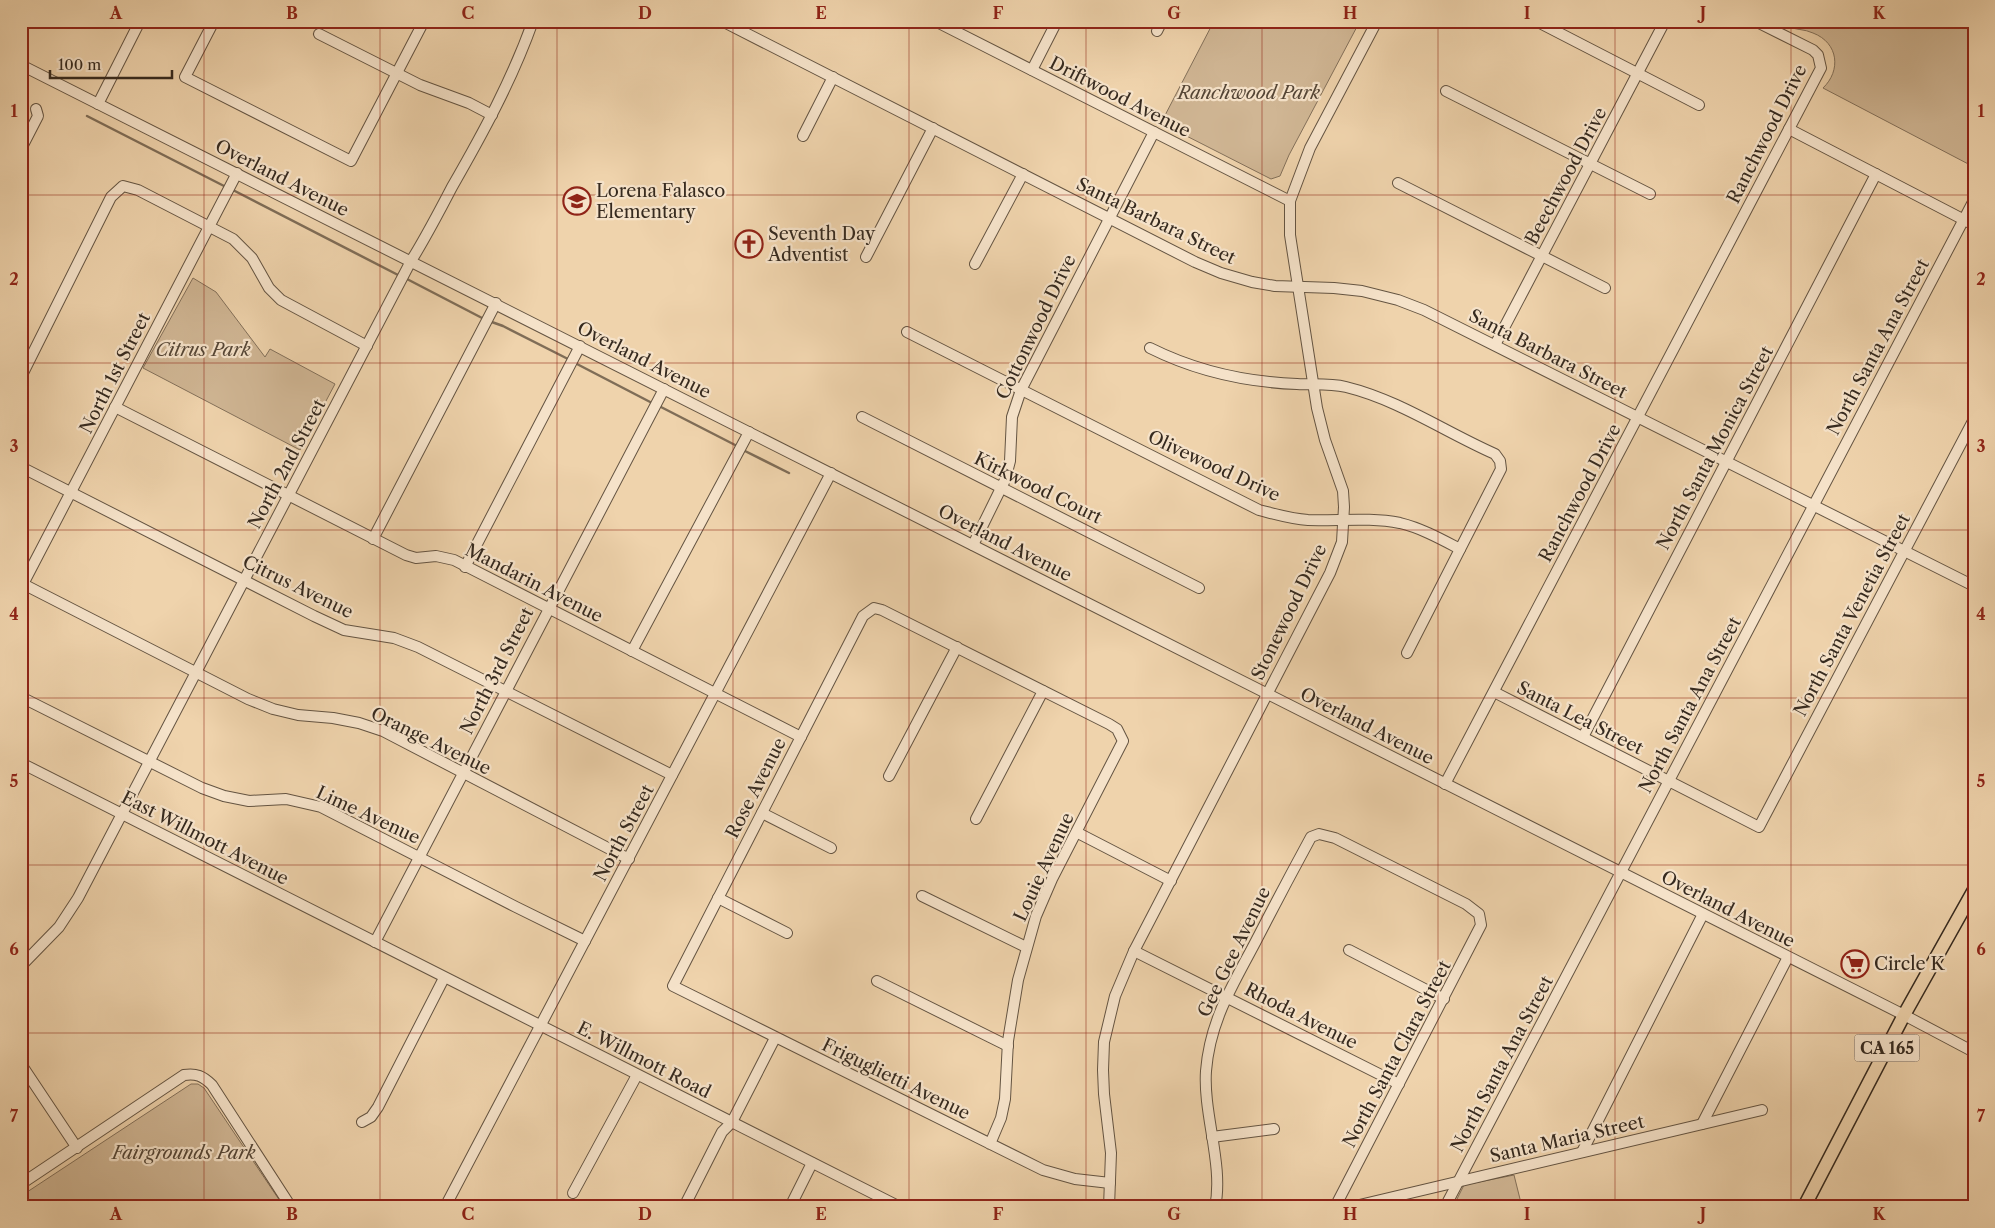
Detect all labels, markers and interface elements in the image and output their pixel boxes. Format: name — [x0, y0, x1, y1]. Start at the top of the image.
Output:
text: A — [109, 3, 123, 23]
text: B — [286, 3, 298, 23]
text: C — [462, 3, 474, 23]
text: D — [638, 3, 652, 23]
text: E — [815, 3, 827, 23]
text: F — [993, 3, 1004, 23]
text: G — [1167, 3, 1181, 23]
text: H — [1343, 3, 1357, 23]
text: I — [1524, 3, 1531, 23]
text: J — [1697, 3, 1706, 23]
text: K — [1873, 3, 1887, 23]
scale bar — [50, 48, 172, 80]
street label: Driftwood Avenue — [1046, 52, 1194, 142]
text: 100 m — [58, 55, 101, 74]
street label: Ranchwood Drive — [1722, 61, 1812, 207]
park label: Ranchwood Park — [1176, 82, 1321, 104]
text: 1 — [10, 101, 18, 121]
text: 1 — [1977, 101, 1985, 121]
street label: Beechwood Drive — [1521, 104, 1611, 248]
street label: Overland Avenue — [212, 135, 352, 221]
street label: Santa Barbara Street — [1073, 173, 1240, 269]
place label: Lorena Falasco Elementary — [596, 180, 725, 223]
school or university icon: Lorena Falasco Elementary — [562, 186, 592, 216]
place label: Seventh Day Adventist — [767, 223, 876, 266]
church icon: Seventh Day Adventist — [734, 229, 764, 259]
street label: Cottonwood Drive — [991, 251, 1081, 403]
street label: North Santa Ana Street — [1822, 255, 1934, 439]
text: 2 — [9, 269, 19, 289]
text: 2 — [1976, 269, 1986, 289]
street label: Santa Barbara Street — [1465, 305, 1631, 404]
street label: North 1st Street — [75, 308, 155, 437]
street label: Overland Avenue — [574, 317, 714, 403]
park label: Citrus Park — [155, 339, 251, 361]
street label: North Santa Monica Street — [1652, 342, 1778, 554]
street label: North 2nd Street — [244, 395, 331, 533]
street label: Ranchwood Drive — [1534, 420, 1626, 566]
street label: Olivewood Drive — [1144, 426, 1284, 506]
text: 3 — [9, 436, 19, 456]
text: 3 — [1976, 436, 1986, 456]
street label: Kirkwood Court — [971, 448, 1106, 529]
street label: Overland Avenue — [935, 500, 1075, 586]
street label: North Santa Venetia Street — [1789, 509, 1915, 720]
street label: Mandarin Avenue — [461, 539, 607, 627]
street label: Stonewood Drive — [1247, 541, 1331, 683]
street label: Citrus Avenue — [239, 551, 357, 623]
street label: North 3rd Street — [456, 603, 539, 738]
text: 4 — [9, 604, 19, 624]
text: 4 — [1976, 604, 1986, 624]
street label: North Santa Ana Street — [1634, 613, 1746, 797]
street label: Santa Lea Street — [1513, 677, 1647, 760]
street label: Overland Avenue — [1297, 683, 1437, 769]
street label: Orange Avenue — [367, 702, 495, 780]
street label: Rose Avenue — [721, 734, 791, 842]
text: 5 — [10, 771, 19, 791]
text: 5 — [1977, 771, 1986, 791]
street label: North Street — [589, 780, 659, 885]
street label: Lime Avenue — [313, 781, 423, 849]
street label: East Willmott Avenue — [118, 786, 292, 890]
street label: Louie Avenue — [1009, 809, 1079, 925]
street label: Overland Avenue — [1658, 866, 1798, 952]
street label: Gee Gee Avenue — [1193, 883, 1275, 1021]
text: 6 — [9, 939, 19, 959]
text: 6 — [1976, 939, 1986, 959]
supermarket icon: Circle K — [1840, 949, 1870, 979]
place label: Circle K — [1874, 953, 1945, 975]
street label: North Santa Clara Street — [1338, 956, 1456, 1151]
street label: North Santa Ana Street — [1446, 972, 1558, 1156]
street label: Rhoda Avenue — [1241, 978, 1361, 1054]
street label: E. Willmott Road — [574, 1017, 714, 1103]
street label: Friguglietti Avenue — [818, 1034, 974, 1124]
road number: CA 165 — [1854, 1034, 1920, 1062]
text: 7 — [10, 1106, 19, 1126]
text: 7 — [1977, 1106, 1986, 1126]
street label: Santa Maria Street — [1488, 1110, 1647, 1167]
park label: Fairgrounds Park — [110, 1142, 256, 1164]
text: A — [109, 1204, 123, 1224]
text: B — [286, 1204, 298, 1224]
text: C — [462, 1204, 474, 1224]
text: D — [638, 1204, 652, 1224]
text: E — [815, 1204, 827, 1224]
text: F — [993, 1204, 1004, 1224]
text: G — [1167, 1204, 1181, 1224]
text: H — [1343, 1204, 1357, 1224]
text: I — [1524, 1204, 1531, 1224]
text: J — [1697, 1204, 1706, 1224]
text: K — [1873, 1204, 1887, 1224]

